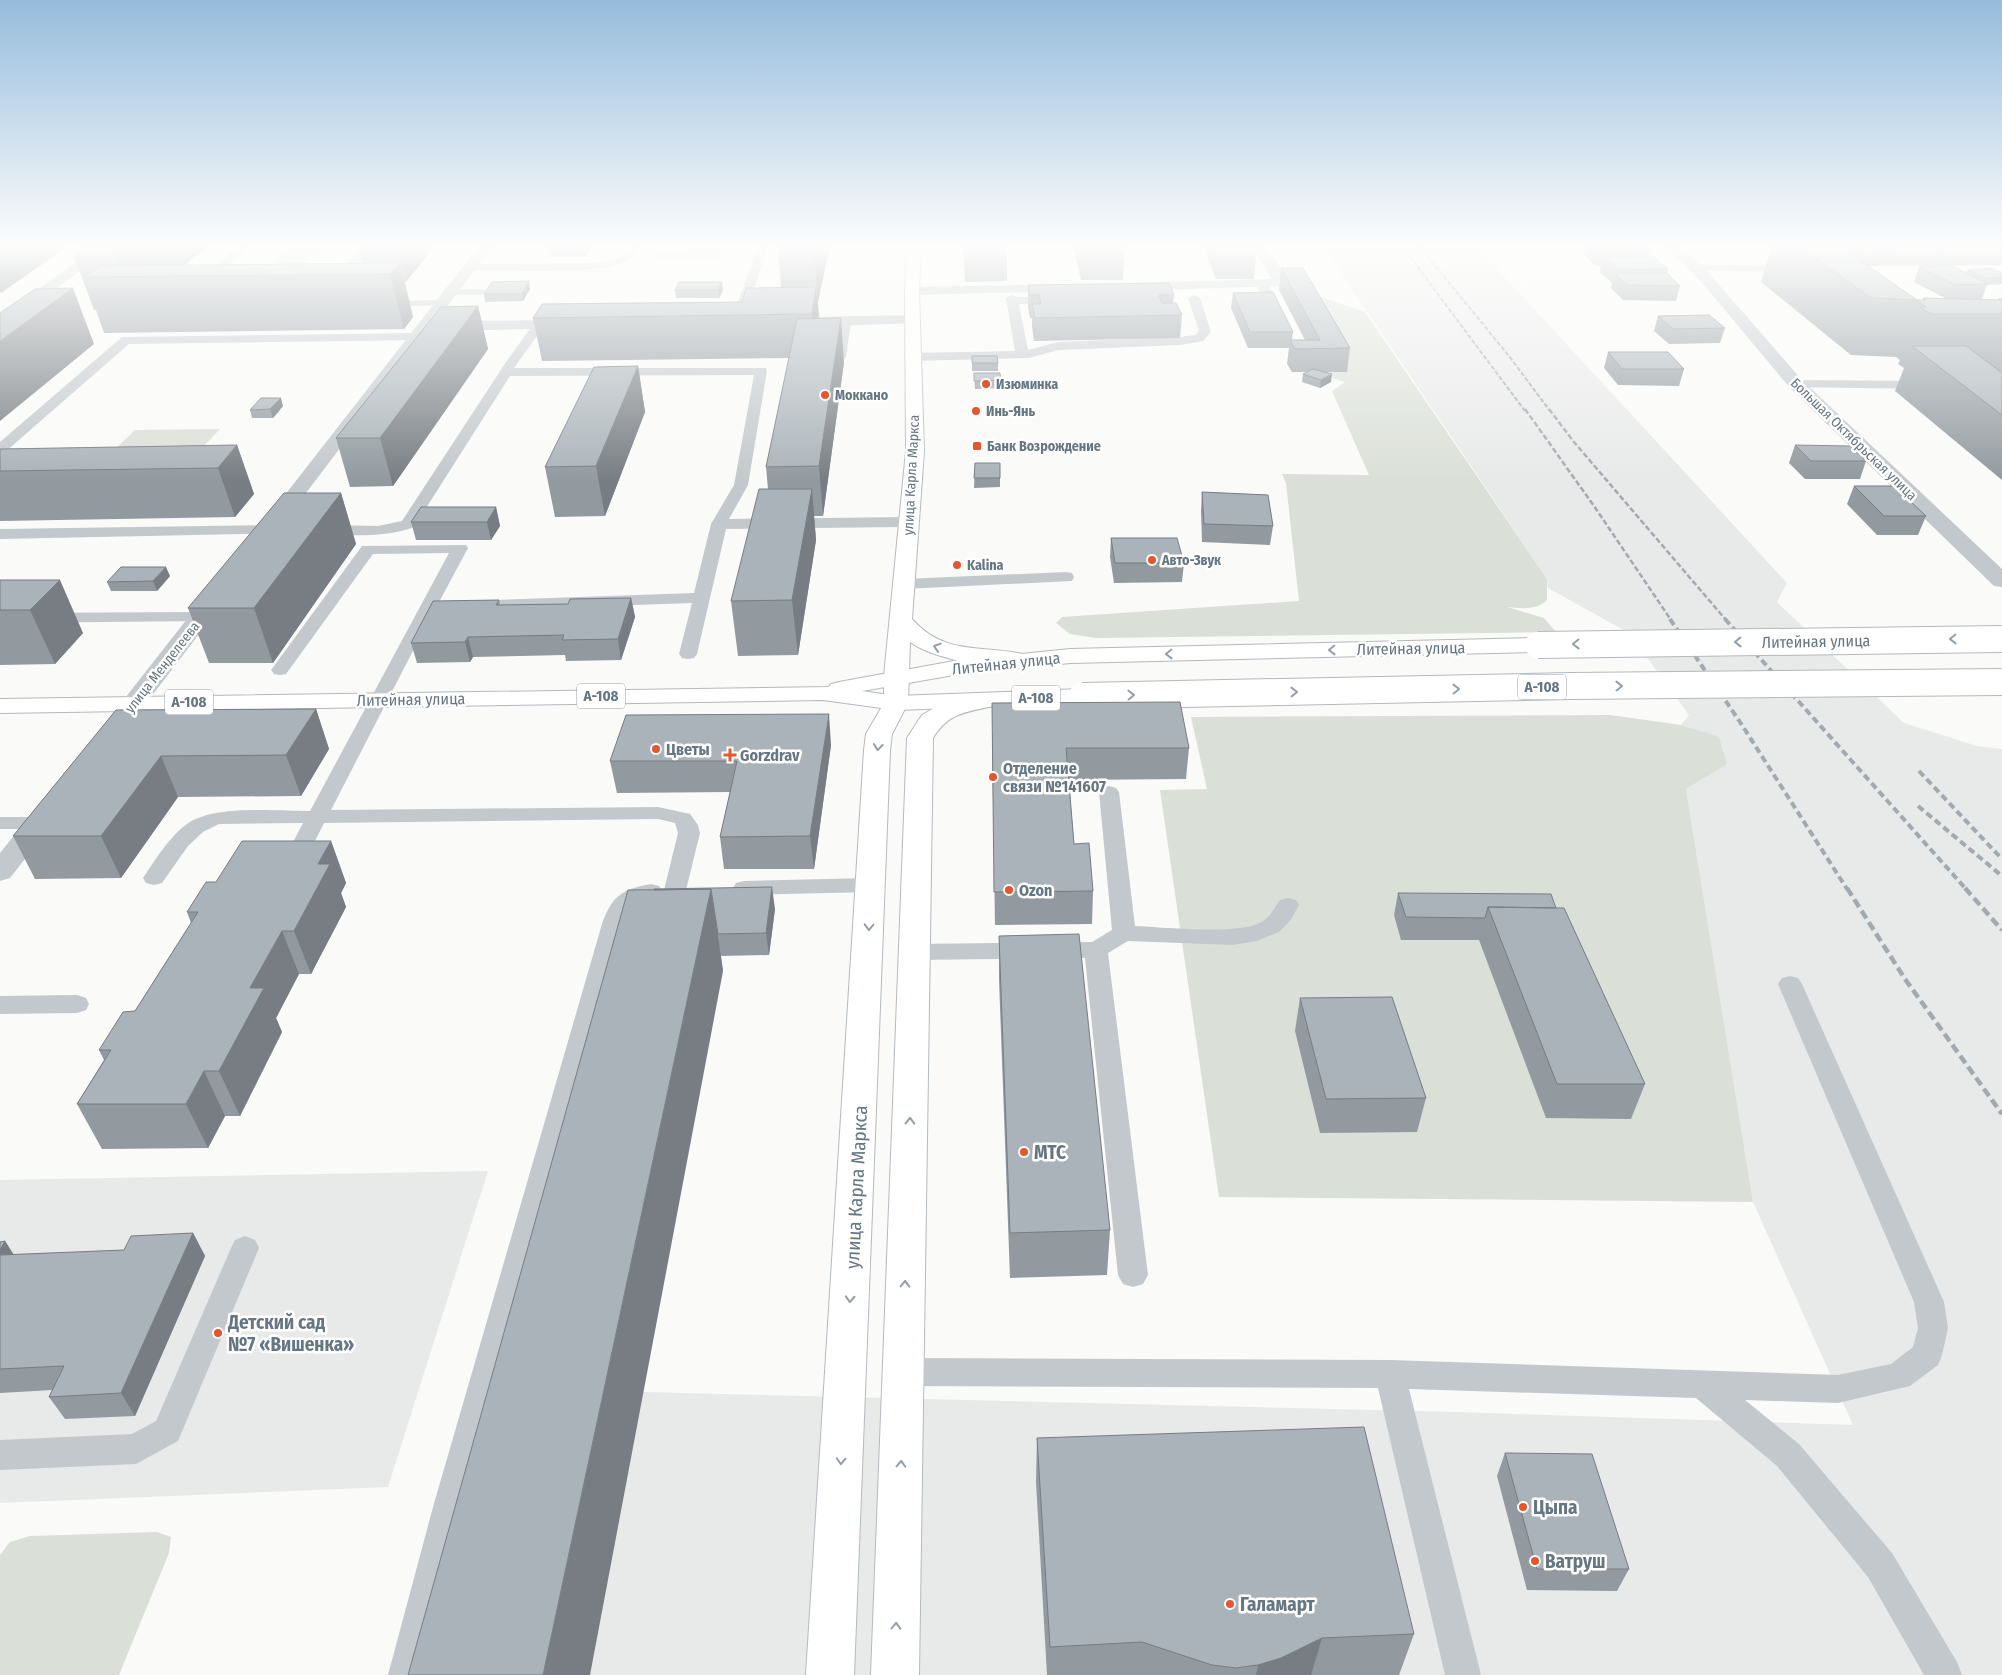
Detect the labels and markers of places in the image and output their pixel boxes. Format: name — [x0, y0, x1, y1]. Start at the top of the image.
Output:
place label: Изюминка — [996, 376, 1058, 393]
marker: Изюминка — [980, 378, 992, 390]
place label: Моккано — [835, 387, 889, 404]
marker: Моккано — [819, 389, 831, 401]
place label: Инь-Янь — [986, 403, 1036, 420]
marker: Инь-Янь — [970, 405, 982, 417]
place label: Банк Возрождение — [987, 438, 1101, 455]
marker: Банк Возрождение — [971, 440, 983, 452]
place label: Авто-Звук — [1161, 552, 1222, 569]
marker: Авто-Звук — [1146, 554, 1158, 566]
place label: Kalina — [967, 557, 1004, 574]
marker: Kalina — [951, 559, 963, 571]
place label: Цветы — [666, 740, 710, 759]
marker: Цветы — [650, 743, 662, 755]
place label: Gorzdrav — [740, 746, 800, 765]
marker: Gorzdrav — [724, 749, 736, 761]
place label: Отделение связи №141607 — [1003, 759, 1106, 796]
marker: Отделение связи №141607 — [987, 771, 999, 783]
place label: Ozon — [1019, 881, 1052, 900]
marker: Ozon — [1003, 884, 1015, 896]
place label: МТС — [1034, 1141, 1066, 1164]
marker: МТС — [1018, 1146, 1030, 1158]
place label: Детский сад №7 «Вишенка» — [227, 1311, 354, 1356]
marker: Детский сад №7 «Вишенка» — [212, 1327, 224, 1339]
place label: Цыпа — [1533, 1496, 1578, 1519]
marker: Цыпа — [1517, 1501, 1529, 1513]
place label: Ватруш — [1545, 1550, 1605, 1573]
marker: Ватруш — [1529, 1555, 1541, 1567]
place label: Галамарт — [1240, 1593, 1316, 1616]
marker: Галамарт — [1224, 1598, 1236, 1610]

